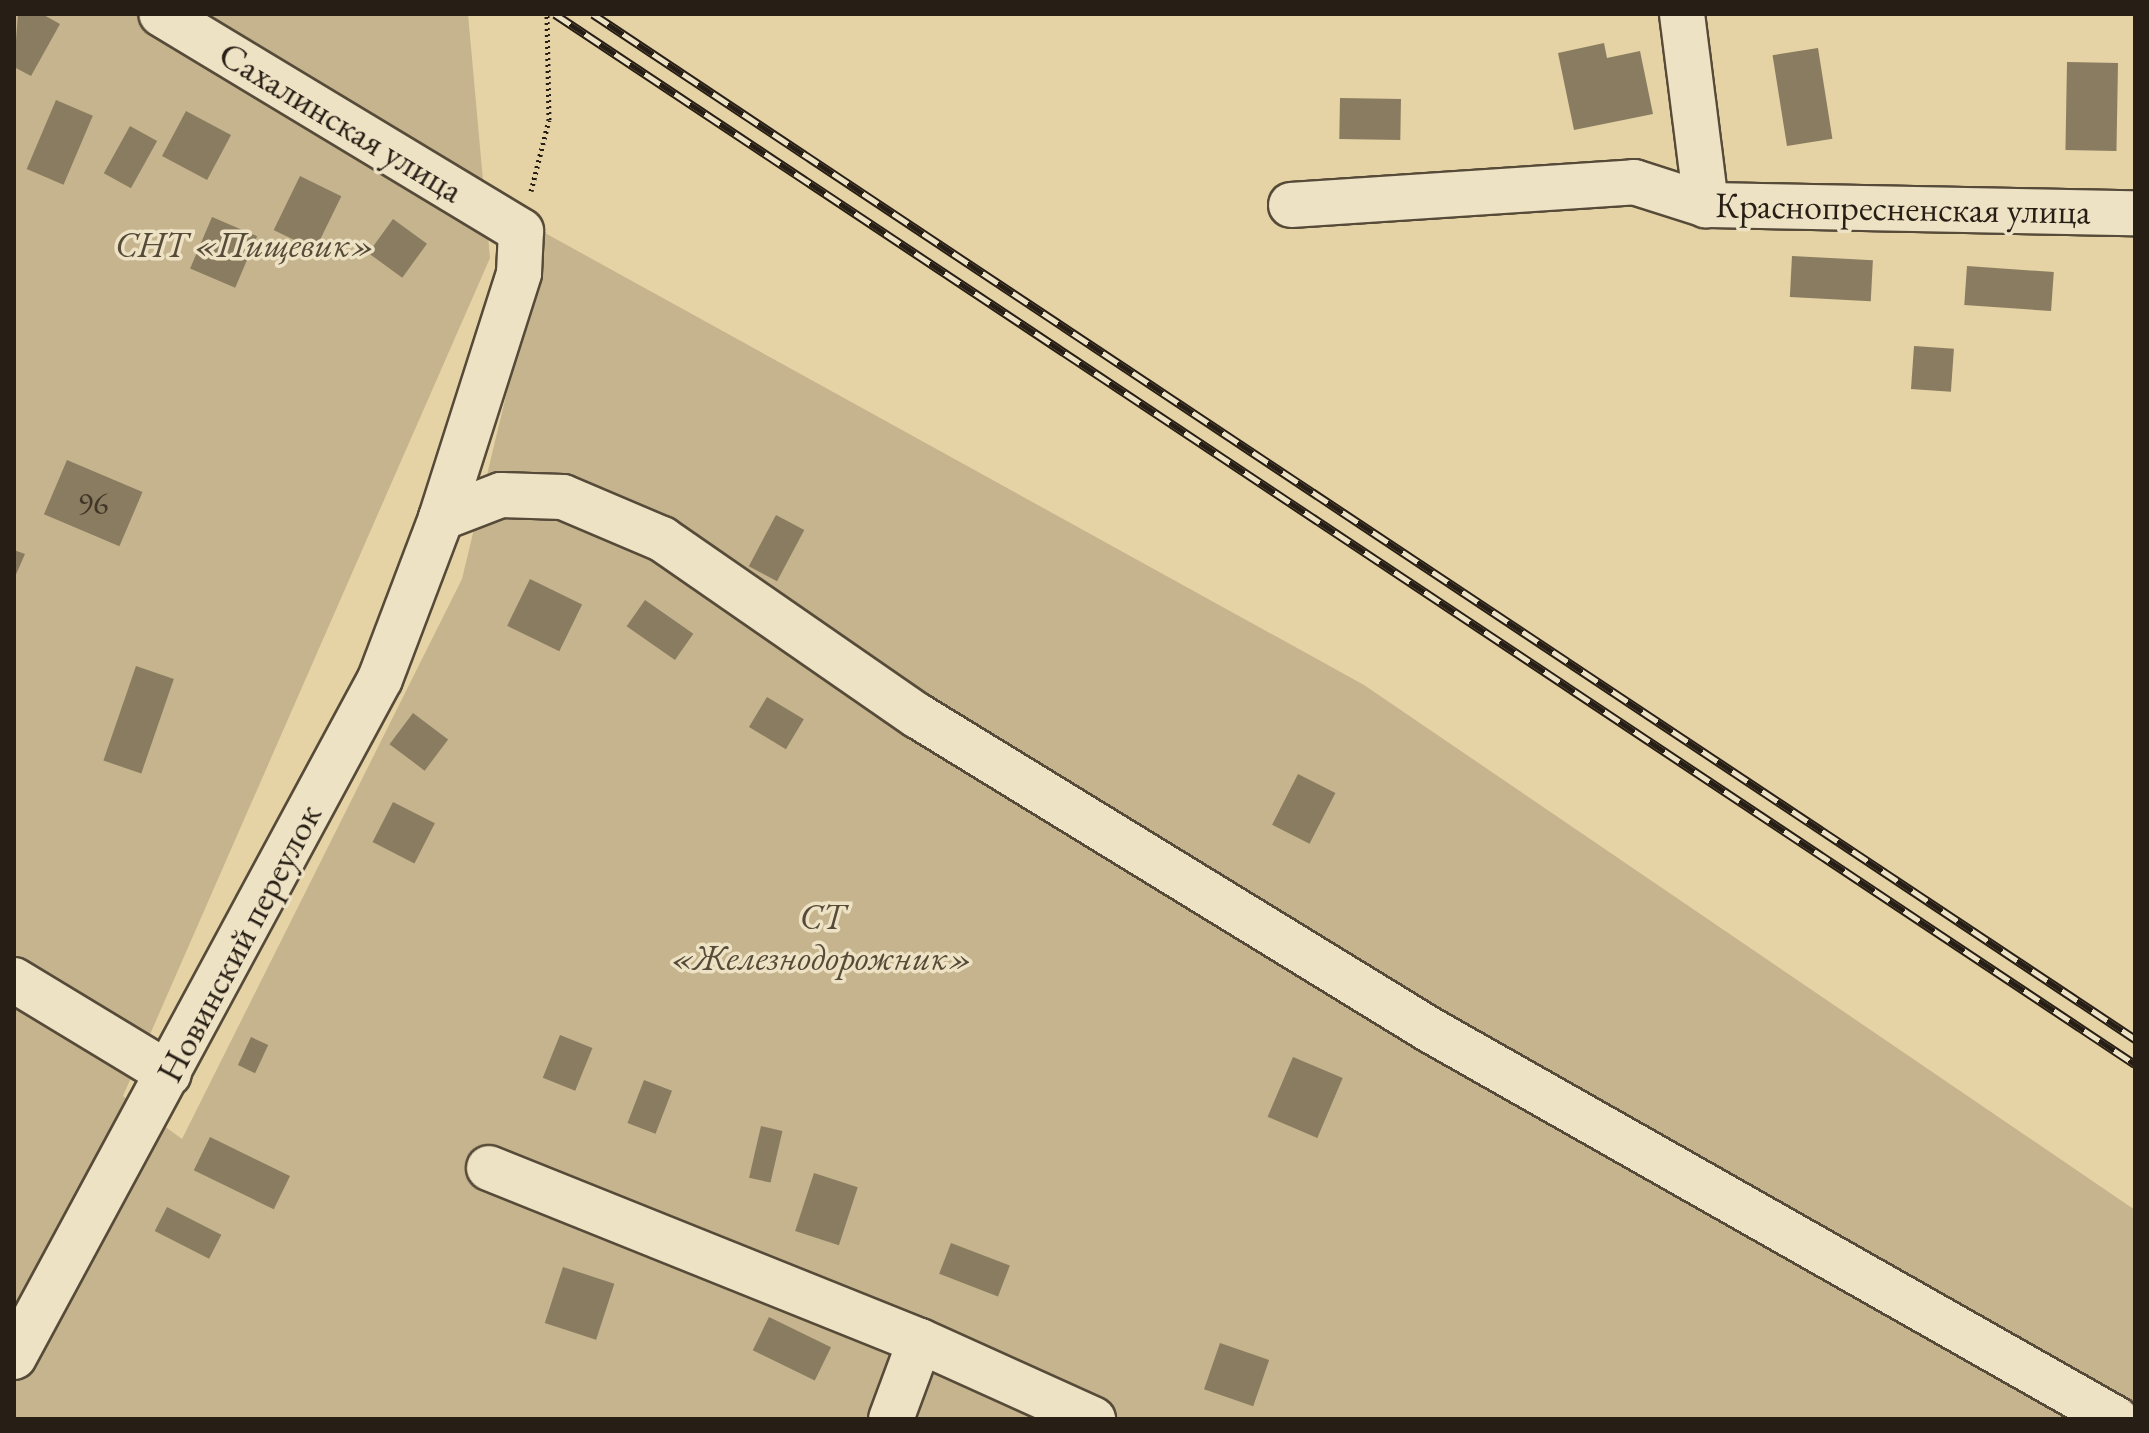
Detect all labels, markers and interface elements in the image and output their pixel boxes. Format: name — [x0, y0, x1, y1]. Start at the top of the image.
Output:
street label: Сахалинская улица — [211, 32, 471, 212]
street label: Краснопресненская улица — [1715, 183, 2091, 233]
park label: СНТ «Пищевик» — [115, 223, 375, 267]
house number: 96 — [78, 484, 108, 522]
street label: Новинский переулок — [147, 797, 331, 1089]
park label: СТ «Железнодорожник» — [671, 894, 973, 979]

